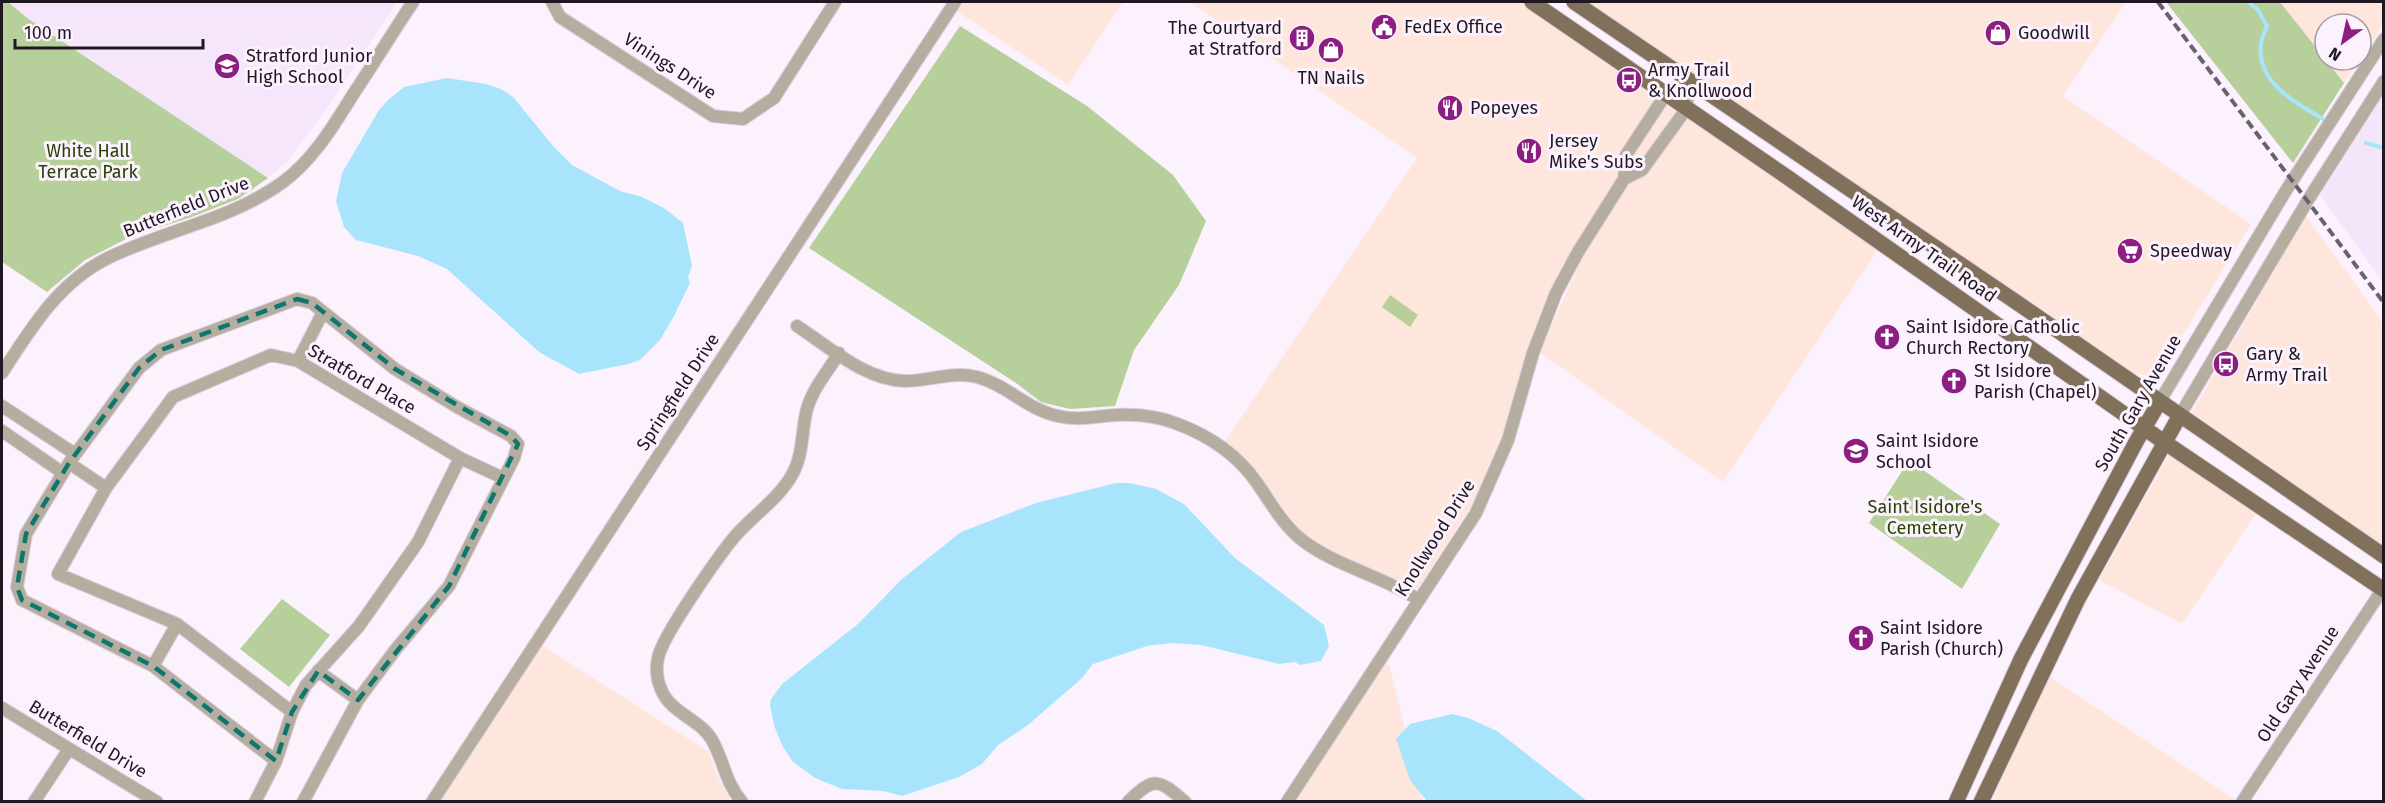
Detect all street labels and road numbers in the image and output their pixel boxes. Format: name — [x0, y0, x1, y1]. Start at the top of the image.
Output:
street label: Vinings Drive — [620, 28, 720, 104]
street label: Butterfield Drive — [120, 172, 252, 242]
street label: West Army Trail Road — [1847, 191, 2001, 307]
street label: Springfield Drive — [632, 329, 724, 455]
street label: South Gary Avenue — [2090, 331, 2186, 475]
street label: Stratford Place — [304, 339, 420, 419]
street label: Knollwood Drive — [1390, 475, 1480, 601]
street label: Old Gary Avenue — [2252, 622, 2344, 746]
street label: Butterfield Drive — [25, 695, 151, 783]

